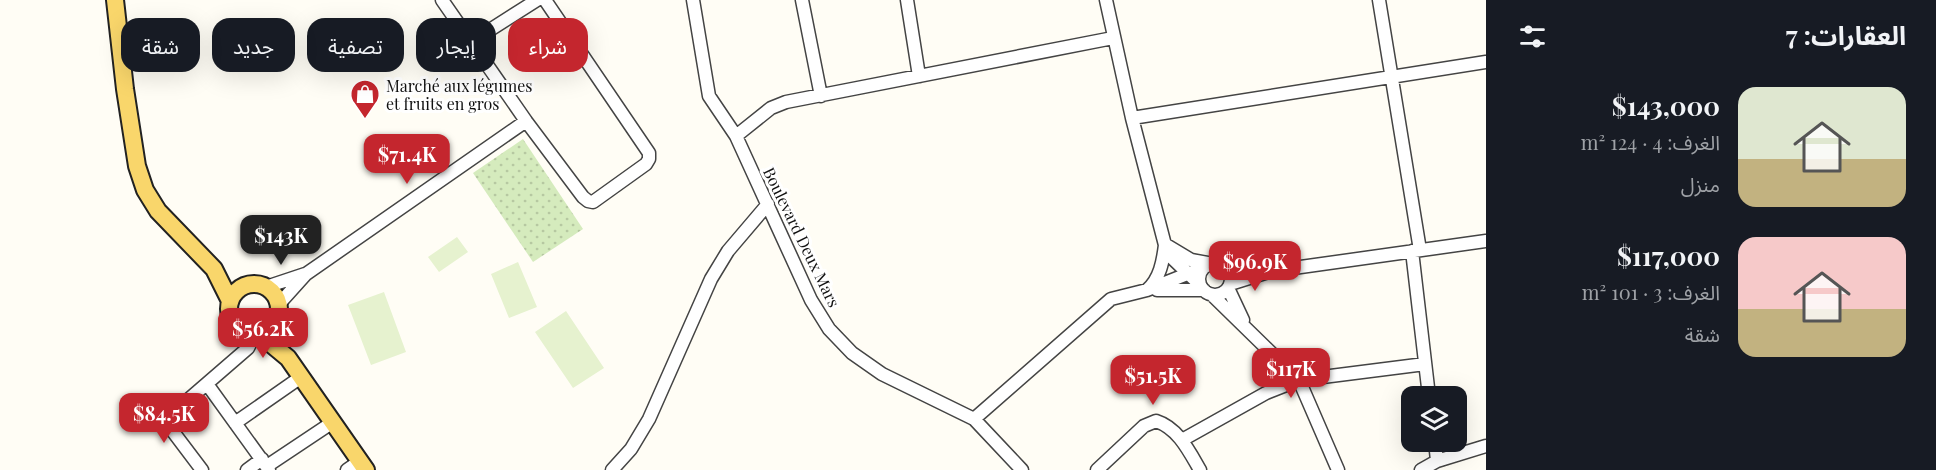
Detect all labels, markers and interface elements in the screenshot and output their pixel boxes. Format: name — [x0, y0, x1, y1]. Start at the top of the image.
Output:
text: العقارات: 7 — [1786, 17, 1906, 52]
chip: شقة — [121, 18, 200, 72]
chip: جديد — [212, 18, 295, 72]
chip: تصفية — [307, 18, 404, 72]
chip: إيجار — [416, 18, 496, 72]
chip: شراء — [508, 18, 588, 72]
icon: filters — [1516, 20, 1549, 53]
place label: Marché aux légumes et fruits en gros — [386, 75, 533, 114]
shop icon: Marché aux légumes et fruits en gros — [349, 78, 381, 120]
text: $143,000 — [1612, 88, 1720, 123]
icon: home — [1786, 111, 1858, 183]
text: الغرف: 4 · 124 m² — [1581, 128, 1720, 155]
pin: $71.4K — [358, 134, 456, 185]
text: $71.4K — [378, 140, 436, 167]
street label: Boulevard Deux Mars — [759, 163, 845, 311]
text: منزل — [1681, 170, 1720, 197]
pin: $143K — [239, 215, 323, 266]
text: $143K — [254, 221, 308, 248]
text: $117,000 — [1617, 238, 1720, 273]
pin: $96.9K — [1206, 241, 1304, 292]
text: $96.9K — [1223, 247, 1287, 274]
icon: home — [1786, 261, 1858, 333]
text: الغرف: 3 · 101 m² — [1582, 278, 1720, 305]
pin: $56.2K — [214, 308, 312, 359]
text: $56.2K — [232, 314, 294, 341]
text: شقة — [1685, 320, 1720, 347]
pin: $117K — [1249, 348, 1333, 399]
text: $117K — [1266, 354, 1316, 381]
pin: $51.5K — [1104, 355, 1202, 406]
text: $51.5K — [1125, 361, 1181, 388]
map controls — [1401, 386, 1467, 452]
button: layers — [1401, 386, 1467, 452]
pin: $84.5K — [115, 393, 213, 444]
text: $84.5K — [133, 399, 195, 426]

